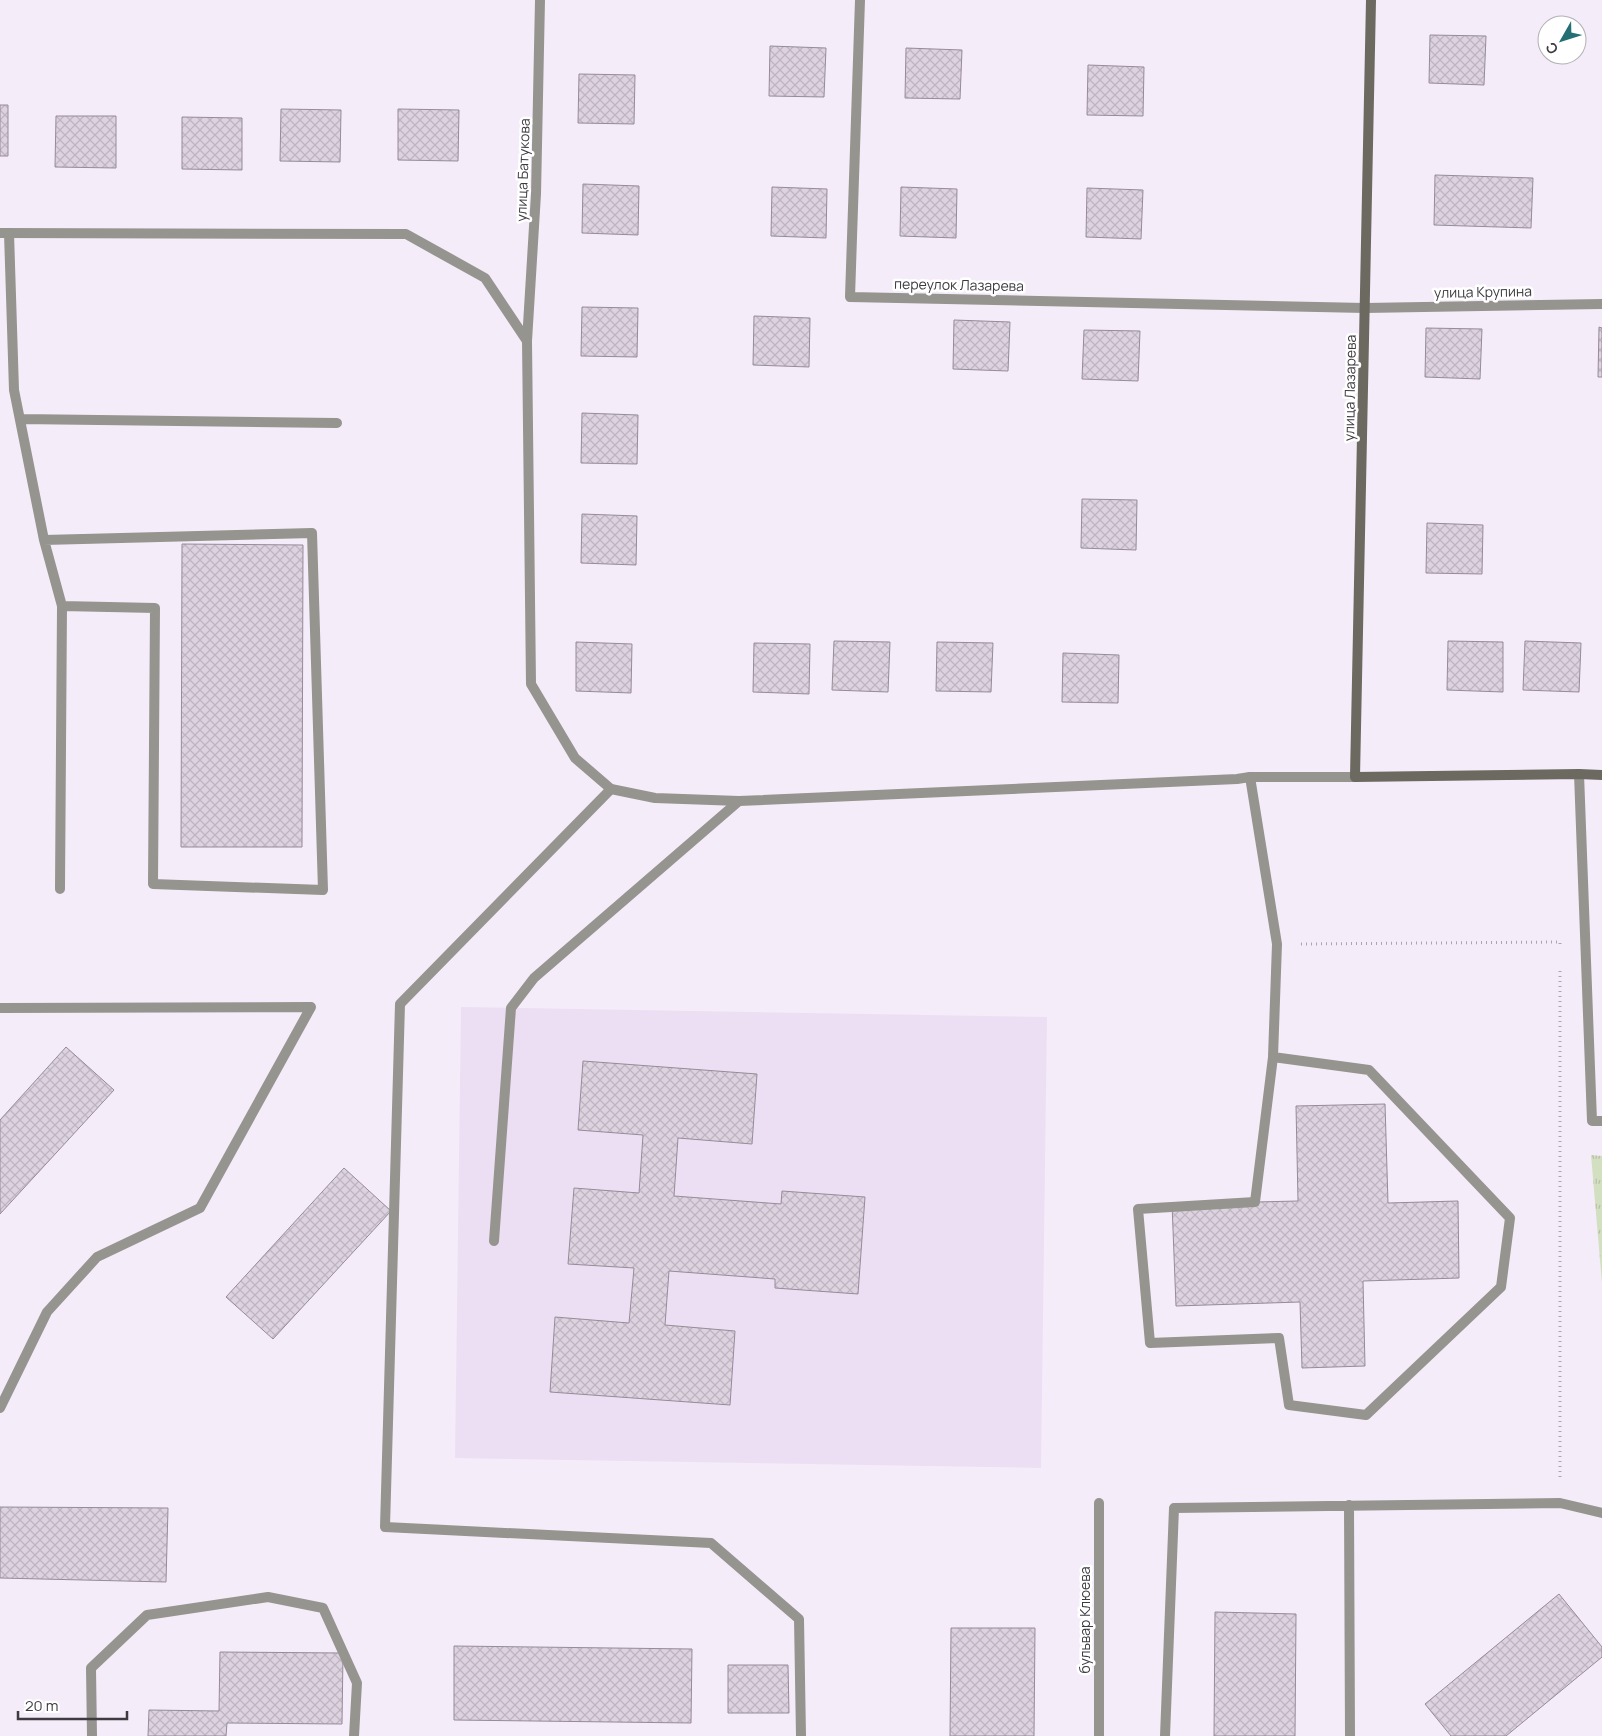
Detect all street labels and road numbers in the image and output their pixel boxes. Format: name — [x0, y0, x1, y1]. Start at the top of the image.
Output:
street label: улица Батукова — [511, 118, 534, 222]
street label: переулок Лазарева — [894, 274, 1024, 295]
street label: улица Крупина — [1434, 281, 1532, 302]
street label: улица Лазарева — [1339, 335, 1360, 441]
street label: бульвар Клюева — [1075, 1566, 1094, 1674]

